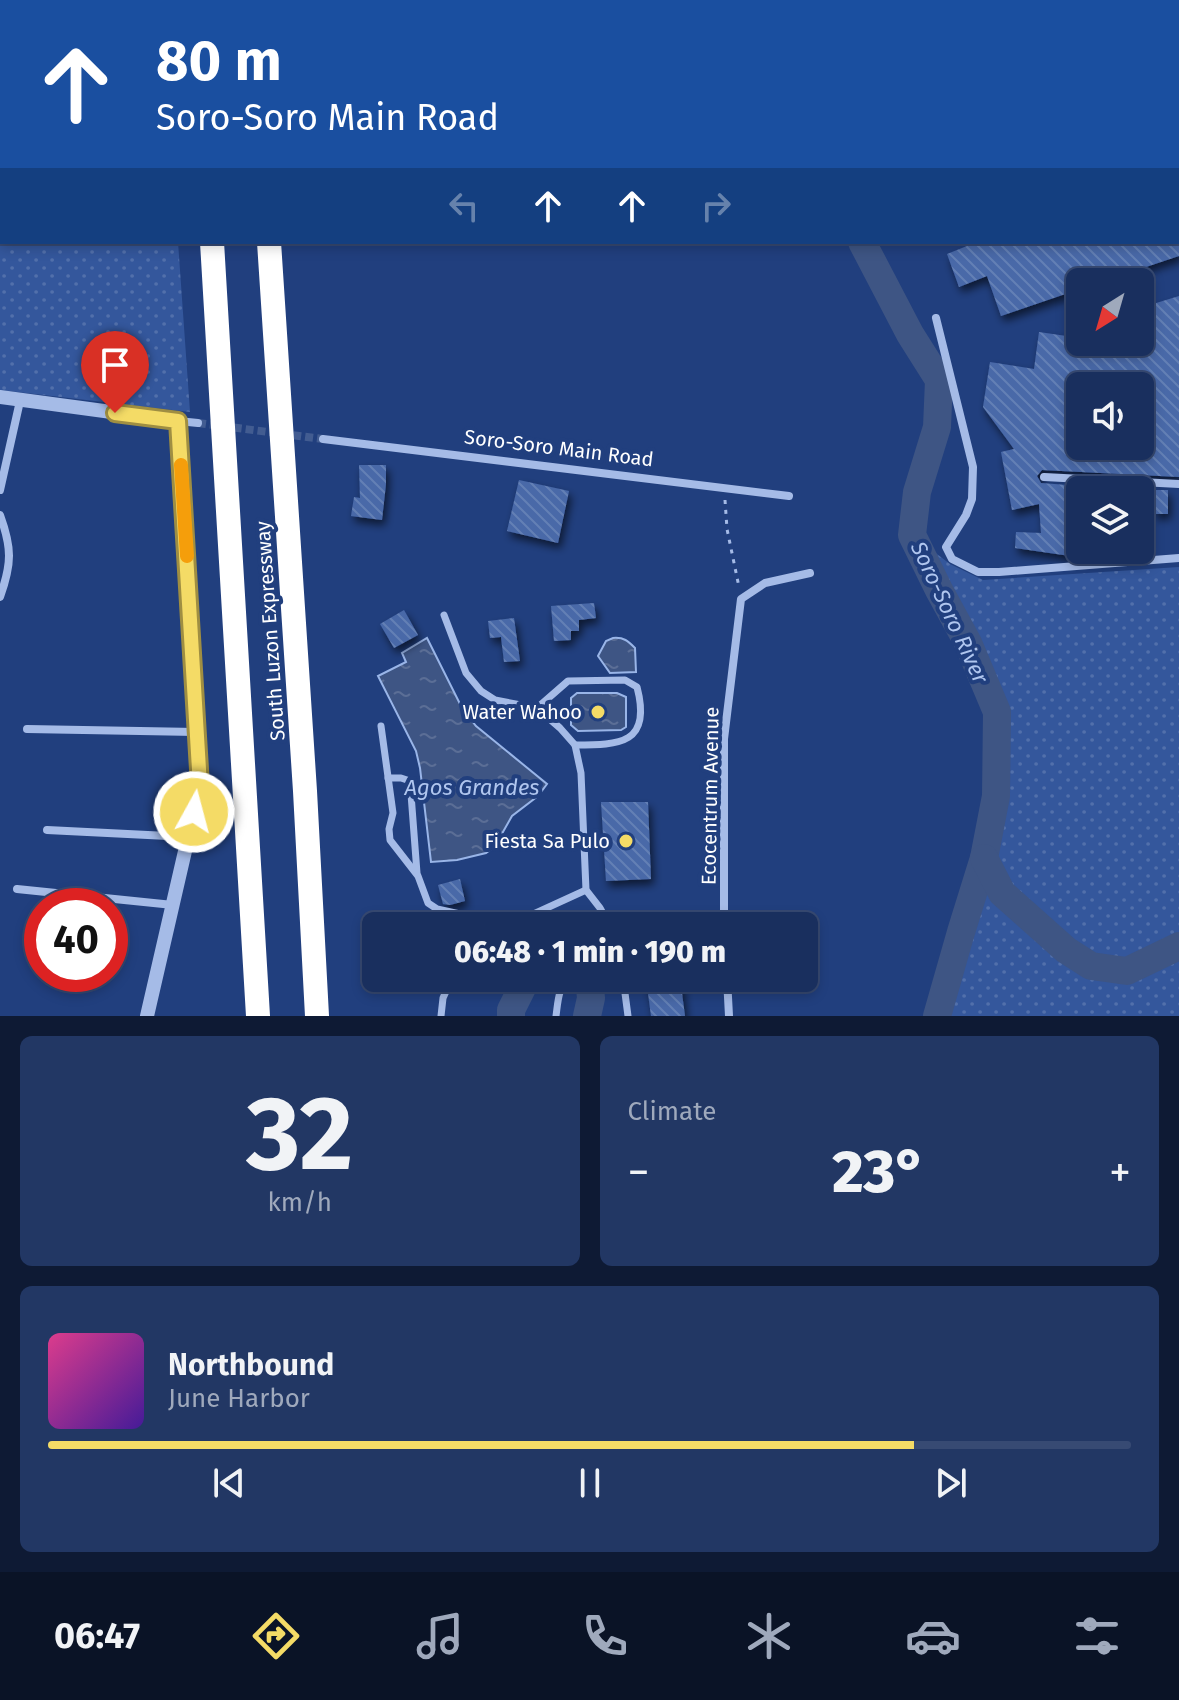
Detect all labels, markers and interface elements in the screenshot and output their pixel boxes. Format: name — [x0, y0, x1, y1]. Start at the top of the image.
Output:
text: 80 m — [156, 28, 282, 95]
icon: ahead — [24, 32, 128, 136]
text: Soro-Soro Main Road — [156, 96, 499, 140]
icon: left — [442, 184, 486, 228]
icon: ahead — [526, 184, 570, 228]
icon: ahead — [610, 184, 654, 228]
icon: right — [694, 184, 738, 228]
north arrow — [1066, 268, 1154, 356]
map controls — [1066, 268, 1154, 564]
pin — [81, 331, 149, 413]
icon: arrive — [93, 343, 137, 387]
button: sound — [1066, 372, 1154, 460]
street label: Soro-Soro Main Road — [463, 424, 655, 472]
button: layers — [1066, 476, 1154, 564]
street label: South Luzon Expressway — [250, 520, 290, 742]
water label: Soro-Soro River — [905, 536, 994, 688]
place label: Water Wahoo — [462, 700, 582, 724]
marker: Water Wahoo — [589, 703, 607, 721]
street label: Ecocentrum Avenue — [696, 707, 724, 885]
position arrow — [152, 770, 236, 854]
water label: Agos Grandes — [404, 774, 539, 801]
place label: Fiesta Sa Pulo — [485, 829, 610, 853]
marker: Fiesta Sa Pulo — [617, 832, 635, 850]
speed limit sign: 40 — [24, 888, 128, 992]
text: 06:48 · 1 min · 190 m — [454, 934, 726, 970]
text: 32 — [246, 1072, 353, 1197]
text: Climate — [628, 1096, 716, 1127]
text: 23° — [832, 1136, 926, 1208]
text: − — [628, 1146, 650, 1199]
text: + — [1109, 1146, 1131, 1199]
text: km/h — [268, 1187, 332, 1218]
text: Northbound — [168, 1347, 334, 1383]
text: June Harbor — [168, 1383, 310, 1414]
icon: previous — [207, 1461, 251, 1505]
icon: pause — [568, 1461, 612, 1505]
icon: next — [929, 1461, 973, 1505]
icon: directions — [248, 1608, 304, 1664]
icon: music — [412, 1608, 468, 1664]
icon: phone — [577, 1608, 633, 1664]
icon: climate — [741, 1608, 797, 1664]
icon: car — [905, 1608, 961, 1664]
icon: filters — [1069, 1608, 1125, 1664]
text: 06:47 — [54, 1614, 140, 1658]

